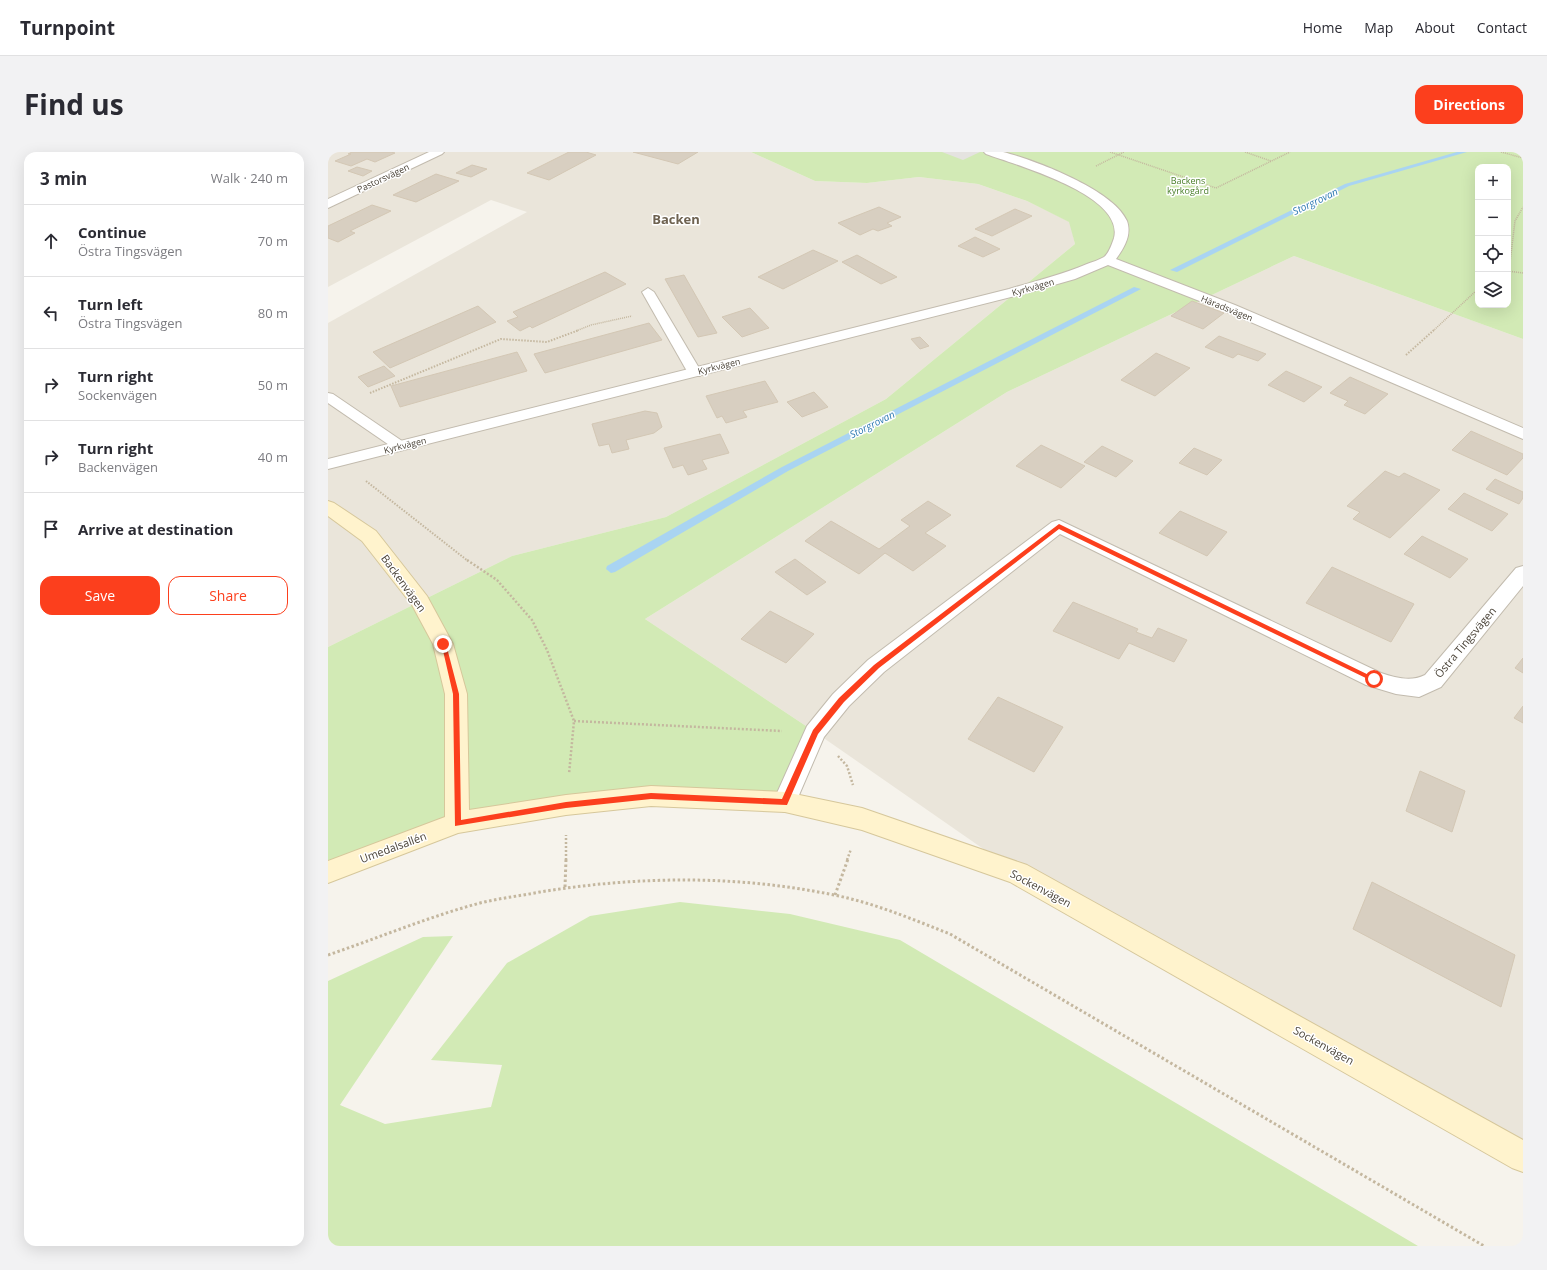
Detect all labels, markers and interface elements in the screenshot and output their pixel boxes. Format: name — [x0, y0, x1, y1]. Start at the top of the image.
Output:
text: Turnpoint — [20, 15, 115, 41]
text: Home — [1303, 18, 1342, 37]
text: Map — [1364, 18, 1393, 37]
text: About — [1415, 18, 1455, 37]
text: Contact — [1477, 18, 1527, 37]
text: Find us — [24, 85, 124, 123]
button: Directions — [1415, 85, 1523, 124]
street label: Pastorsvägen — [355, 160, 411, 196]
map controls — [1475, 164, 1511, 308]
button: + — [1475, 164, 1511, 200]
text: 3 min — [40, 167, 87, 190]
text: Walk · 240 m — [211, 169, 288, 187]
park label: Backens kyrkogård — [1167, 174, 1209, 197]
water label: Storgrovan — [1290, 184, 1340, 218]
button: − — [1475, 200, 1511, 236]
district label: Backen — [652, 210, 700, 228]
text: Continue — [78, 222, 146, 242]
icon: ahead — [40, 230, 62, 252]
text: 70 m — [258, 232, 288, 250]
button: locate — [1475, 236, 1511, 272]
text: Östra Tingsvägen — [78, 242, 183, 260]
button: layers — [1475, 272, 1511, 308]
street label: Kyrkvägen — [1010, 275, 1056, 299]
street label: Häradsvägen — [1199, 292, 1255, 324]
text: Turn left — [78, 294, 143, 314]
icon: left — [40, 302, 62, 324]
text: 80 m — [258, 304, 288, 322]
text: Östra Tingsvägen — [78, 314, 183, 332]
street label: Kyrkvägen — [696, 354, 742, 378]
text: Turn right — [78, 366, 153, 386]
icon: right — [40, 374, 62, 396]
text: 50 m — [258, 376, 288, 394]
text: Sockenvägen — [78, 386, 157, 404]
water label: Storgrovan — [847, 407, 897, 441]
street label: Kyrkvägen — [382, 433, 428, 457]
text: Turn right — [78, 438, 153, 458]
icon: right — [40, 446, 62, 468]
text: 40 m — [258, 448, 288, 466]
text: Backenvägen — [78, 458, 158, 476]
icon: arrive — [40, 518, 62, 540]
text: Arrive at destination — [78, 519, 233, 539]
street label: Backenvägen — [378, 551, 430, 615]
button: Save — [40, 576, 160, 615]
button: Share — [168, 576, 288, 615]
street label: Östra Tingsvägen — [1431, 603, 1499, 681]
route end — [434, 635, 452, 653]
route start — [1365, 670, 1383, 688]
street label: Umedalsallén — [358, 828, 428, 866]
street label: Sockenvägen — [1008, 866, 1074, 910]
street label: Sockenvägen — [1291, 1022, 1357, 1068]

